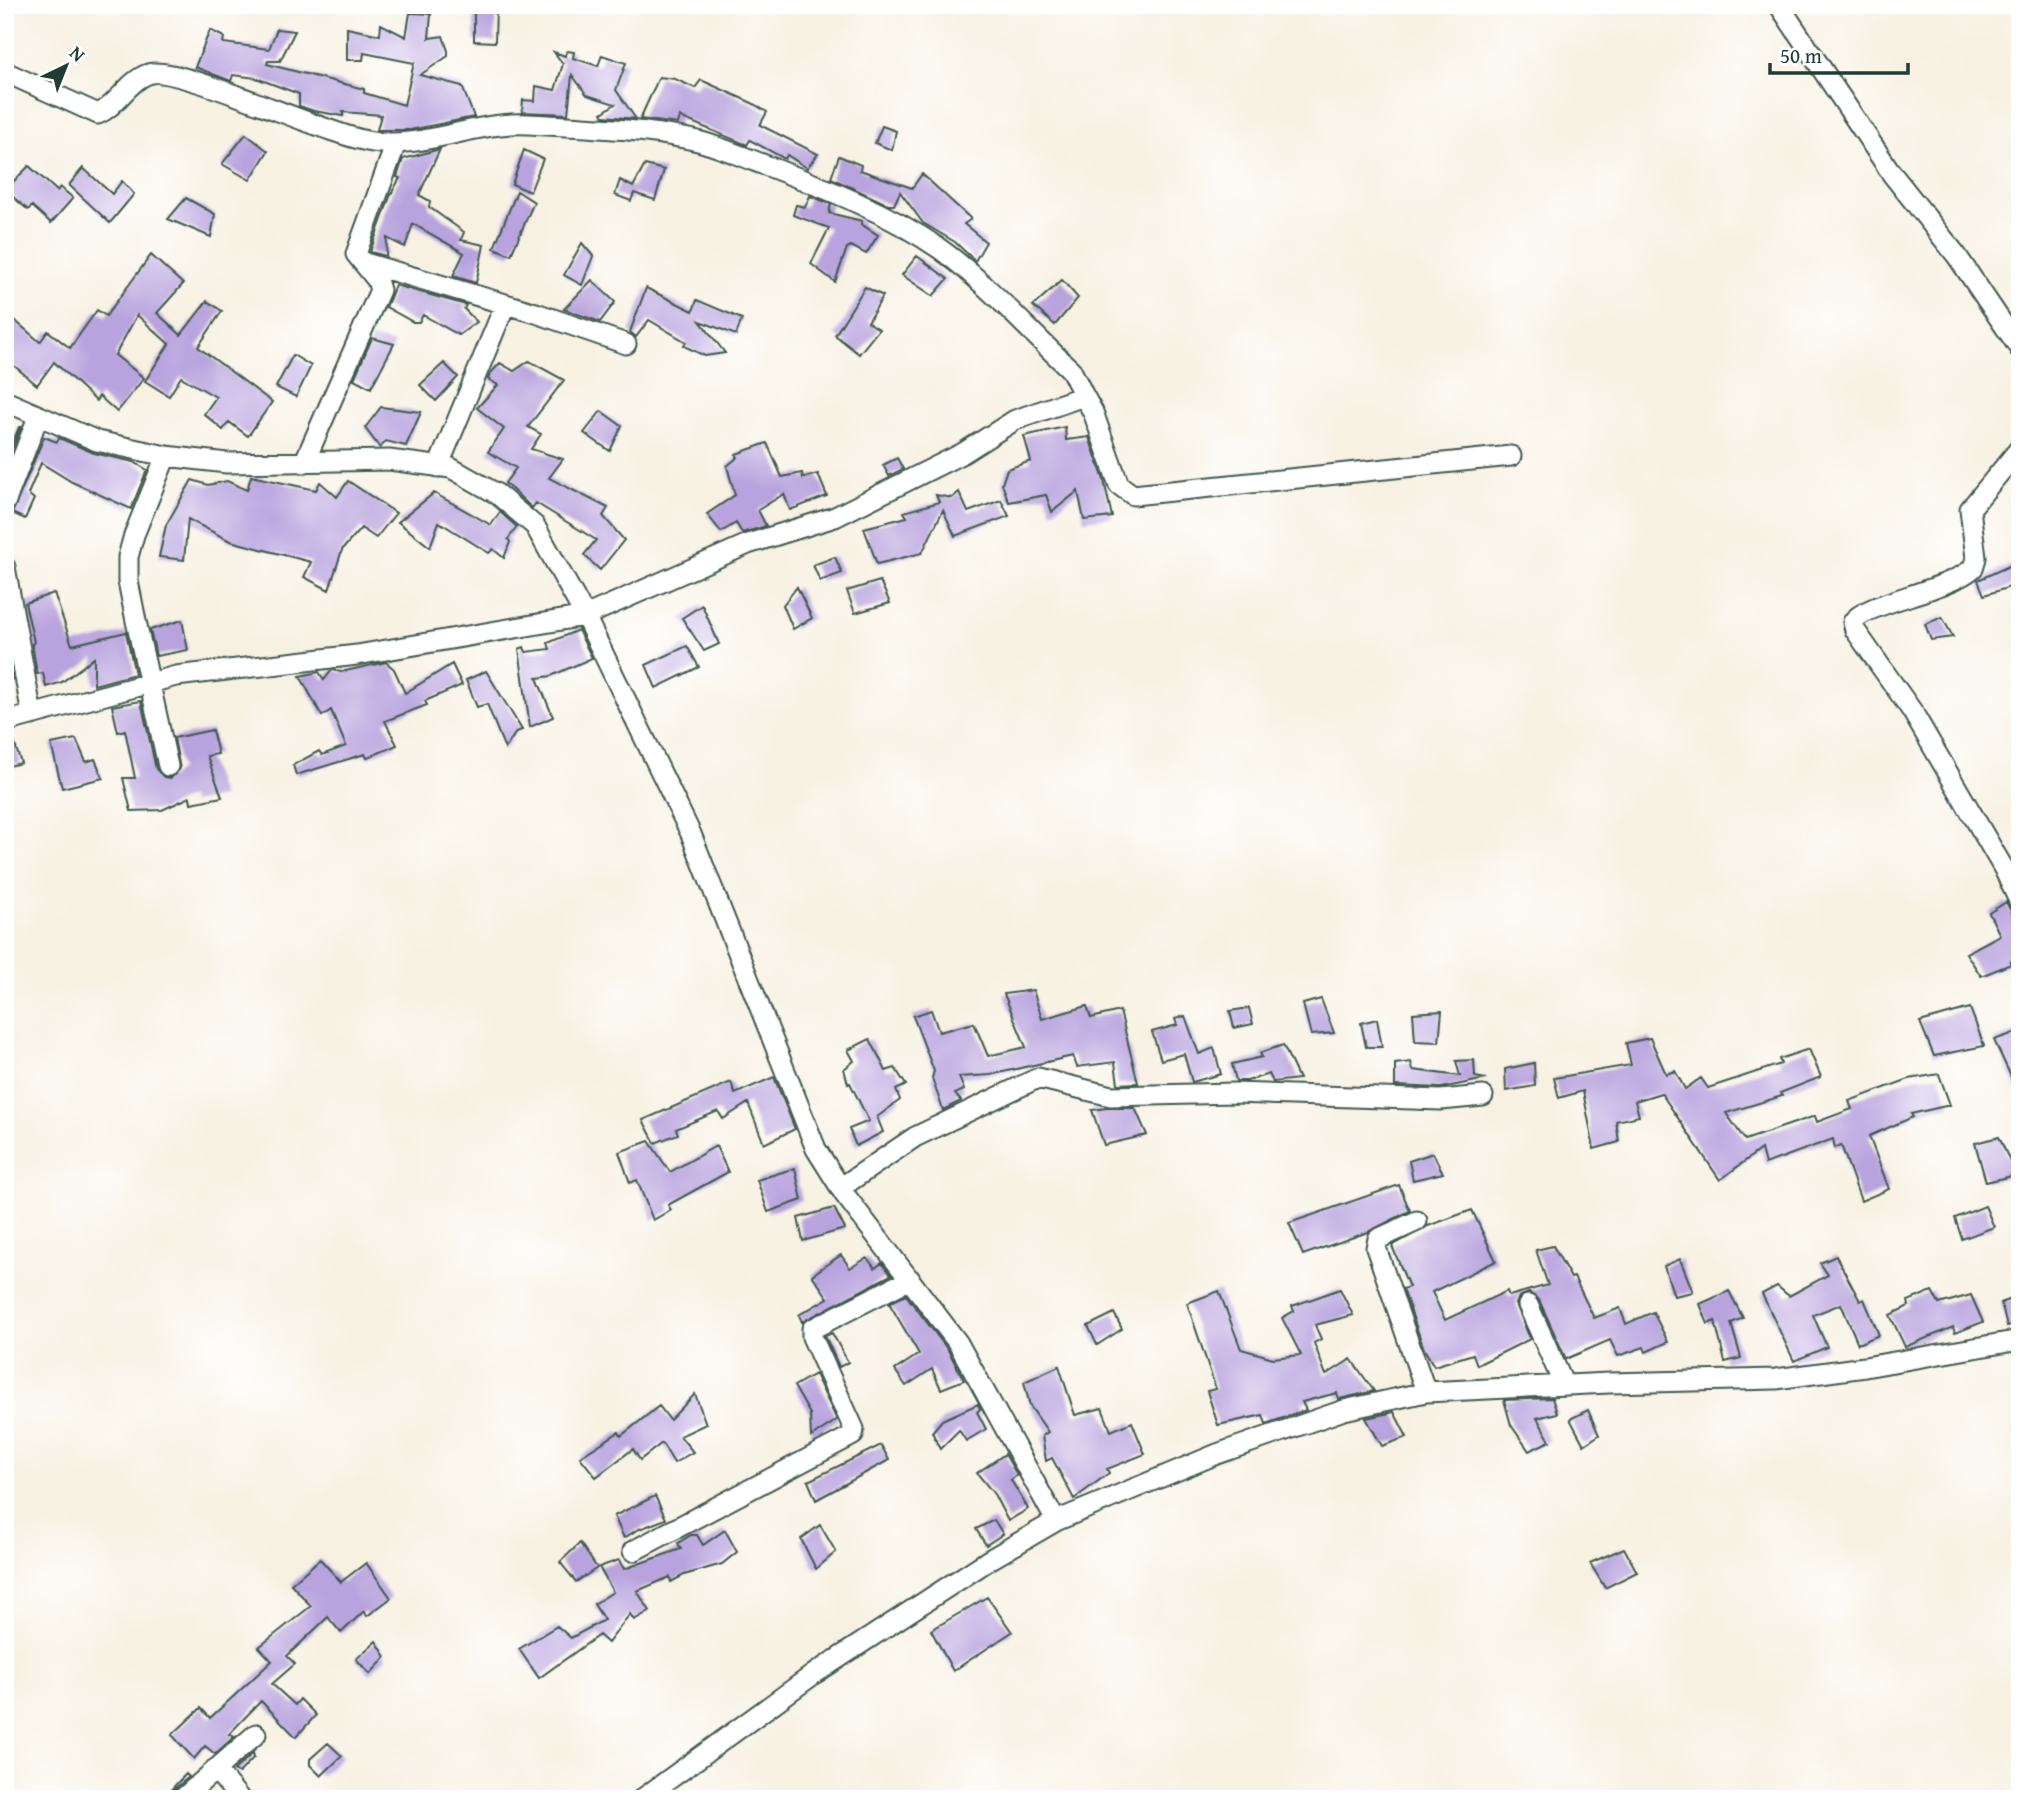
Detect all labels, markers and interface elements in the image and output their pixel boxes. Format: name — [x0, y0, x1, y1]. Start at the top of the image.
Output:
north arrow — [32, 32, 102, 102]
scale bar — [1770, 32, 1908, 76]
text: N — [63, 39, 92, 68]
text: 50 m — [1780, 40, 1822, 71]

